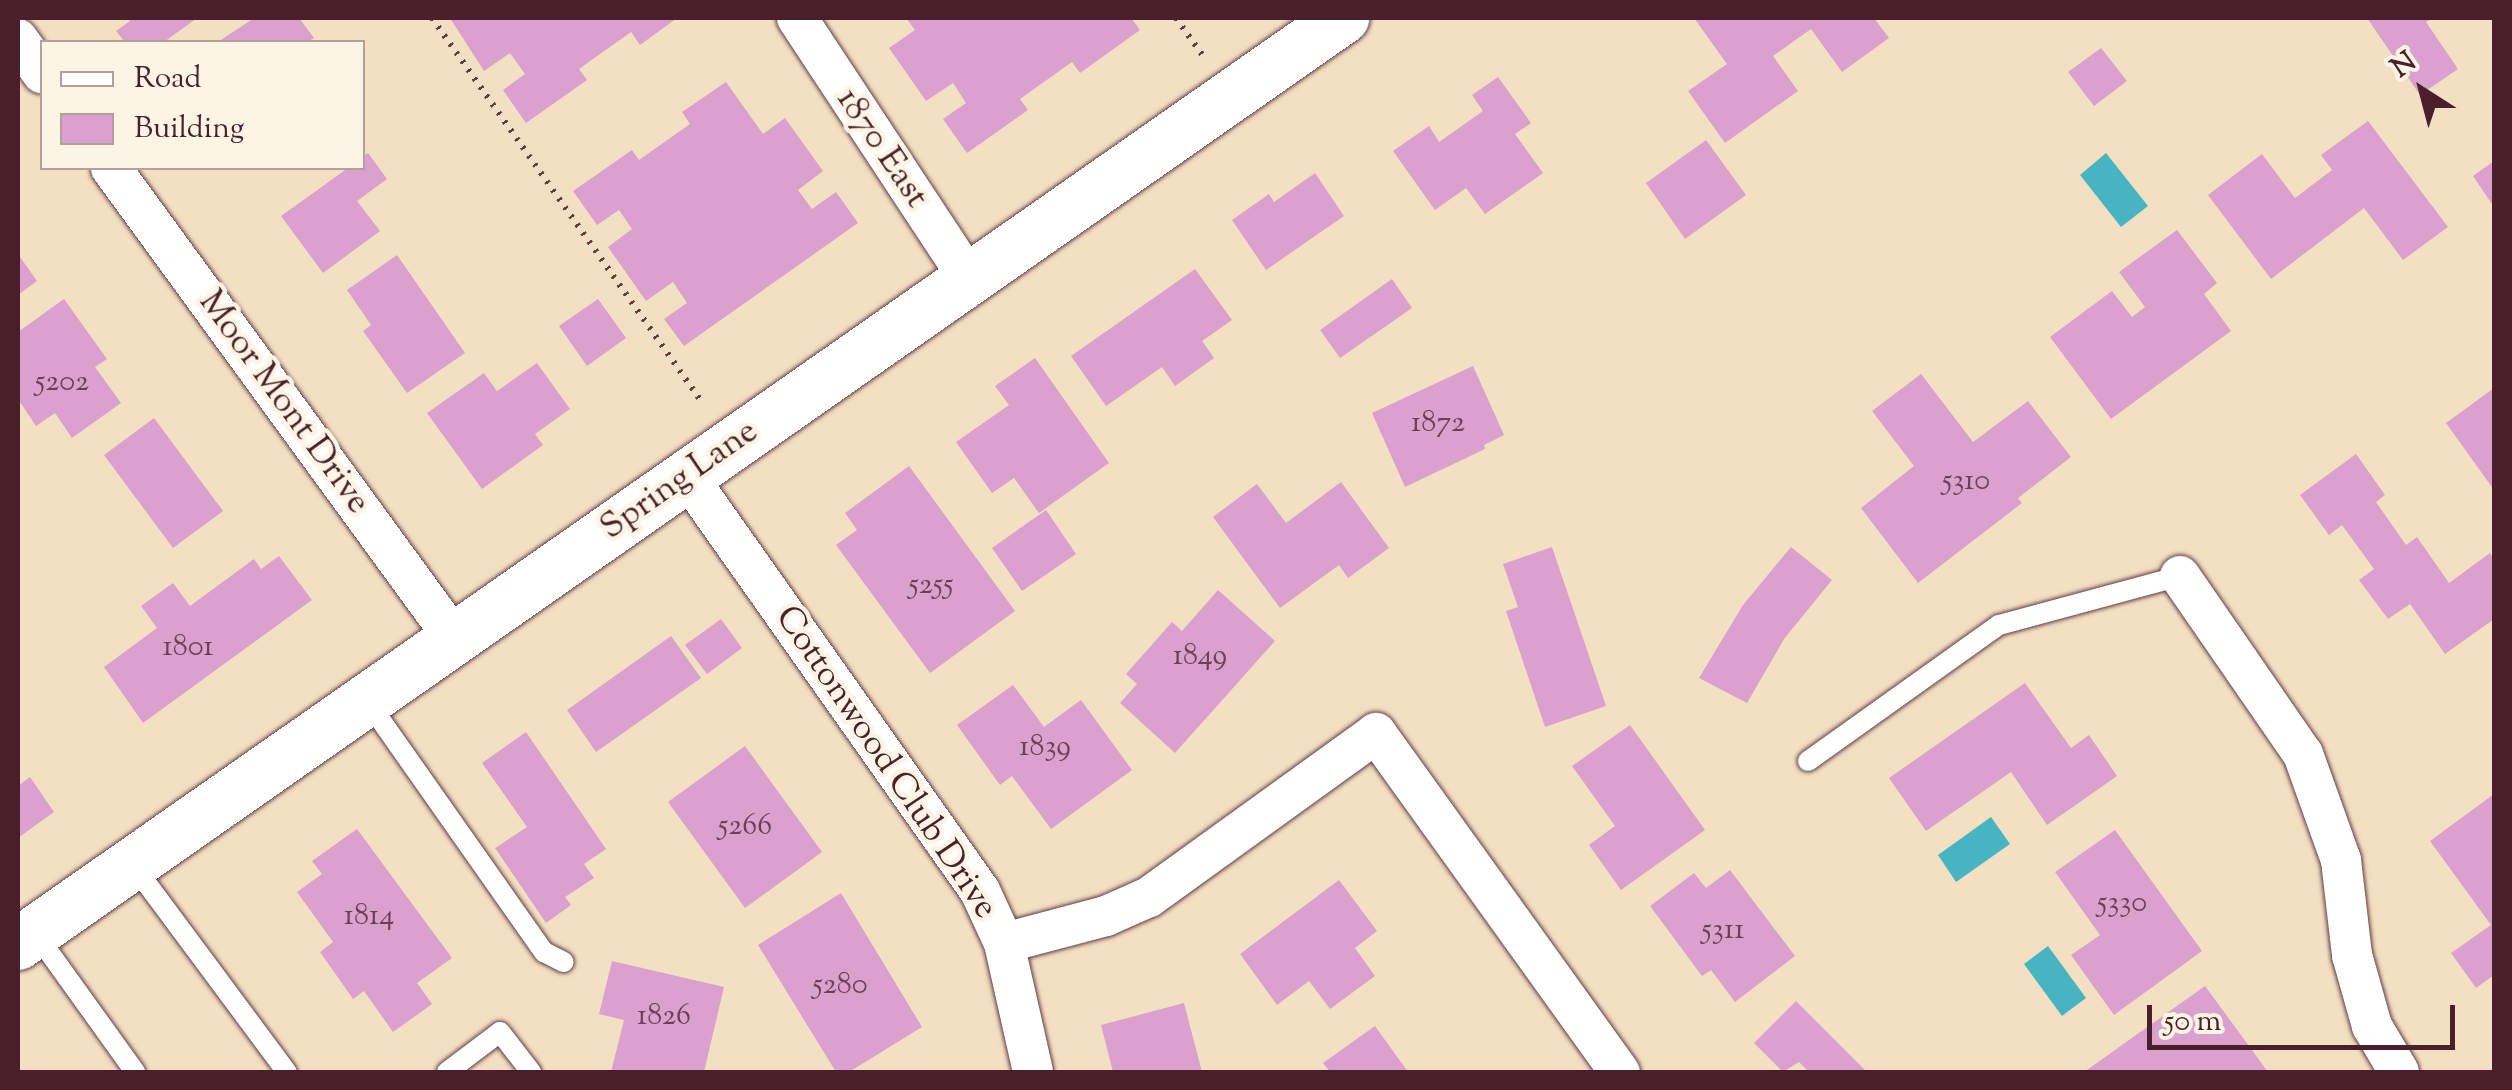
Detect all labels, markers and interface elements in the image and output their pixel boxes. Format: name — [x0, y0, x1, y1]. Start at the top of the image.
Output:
legend — [40, 40, 365, 170]
north arrow — [2372, 40, 2472, 140]
text: N — [2384, 43, 2425, 88]
text: Road — [134, 58, 201, 101]
street label: 1870 East — [826, 81, 936, 217]
text: Building — [134, 108, 244, 151]
street label: Moor Mont Drive — [188, 283, 378, 523]
house number: 5202 — [35, 365, 89, 401]
house number: 1872 — [1411, 406, 1465, 442]
street label: Spring Lane — [593, 412, 767, 550]
house number: 5310 — [1942, 464, 1990, 500]
house number: 5255 — [908, 568, 954, 604]
street label: Cottonwood Club Drive — [765, 599, 1005, 927]
house number: 1801 — [163, 630, 213, 666]
house number: 1849 — [1173, 639, 1227, 675]
house number: 1839 — [1019, 730, 1071, 766]
house number: 5266 — [718, 809, 772, 845]
house number: 5330 — [2097, 886, 2147, 922]
house number: 1814 — [344, 899, 394, 935]
house number: 5311 — [1702, 913, 1744, 949]
house number: 5280 — [812, 968, 868, 1004]
scale bar — [2152, 985, 2460, 1047]
house number: 1826 — [637, 999, 691, 1035]
text: 50 m — [2164, 1001, 2221, 1044]

